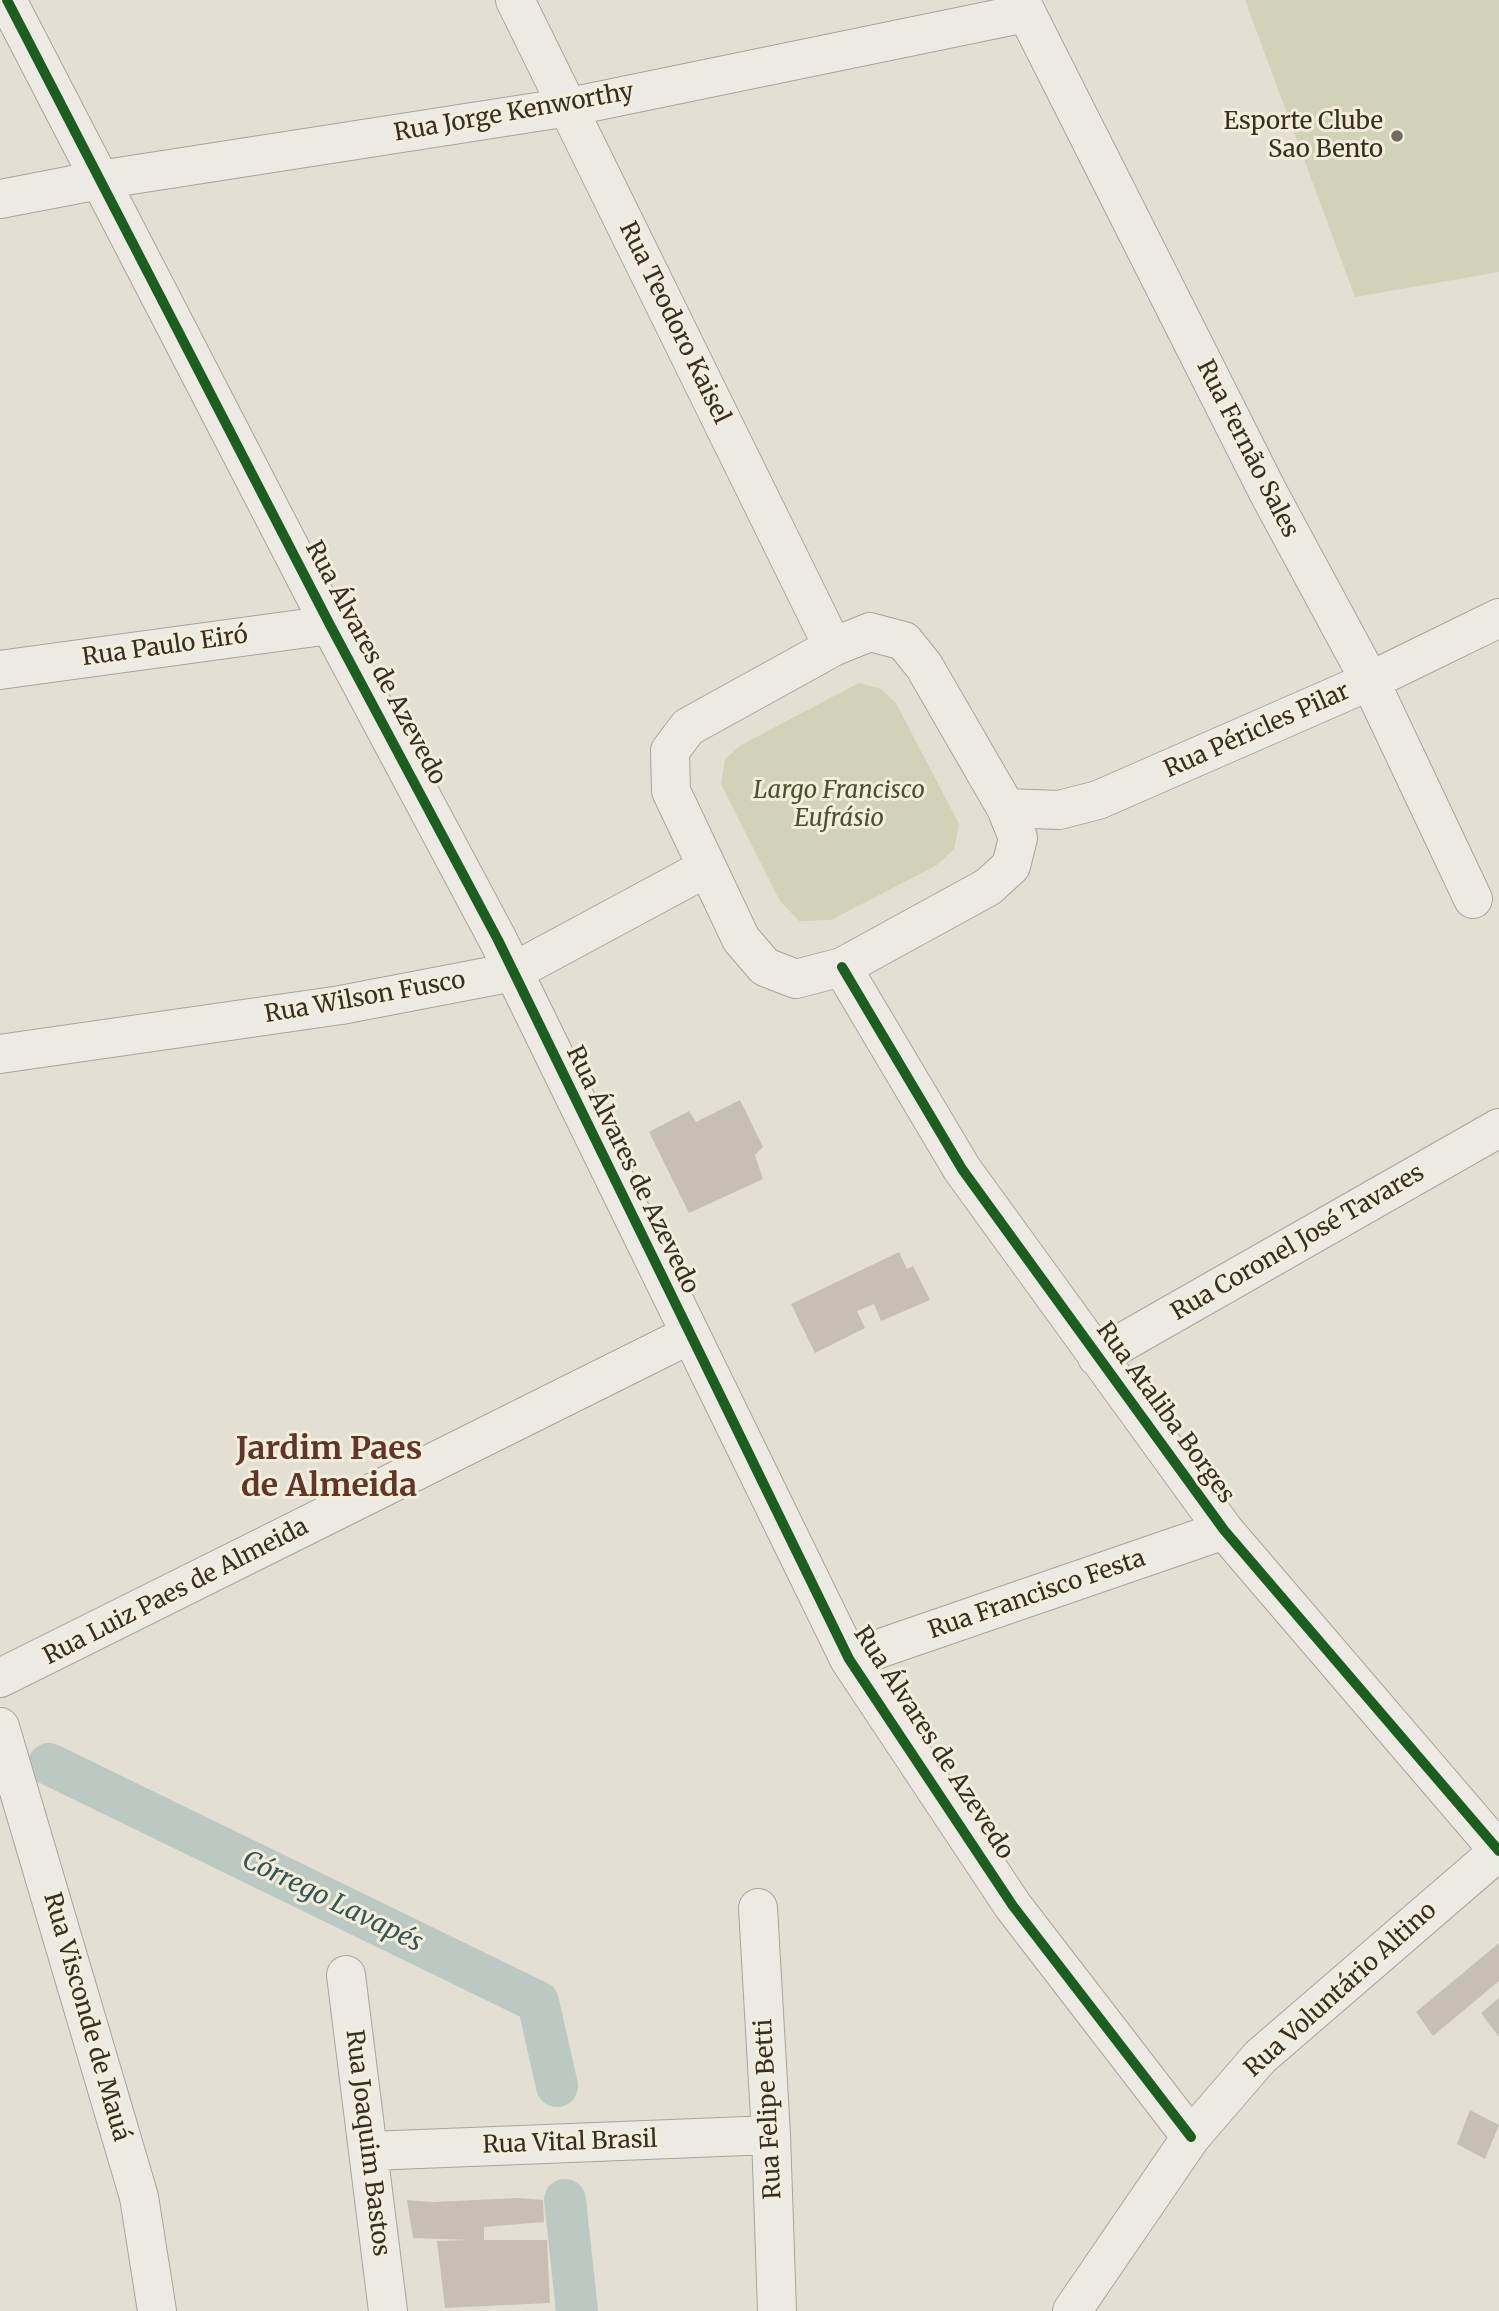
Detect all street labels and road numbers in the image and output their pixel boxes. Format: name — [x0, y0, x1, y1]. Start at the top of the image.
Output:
street label: Rua Jorge Kenworthy — [392, 78, 636, 148]
street label: Rua Teodoro Kaisel — [613, 217, 735, 429]
street label: Rua Fernão Sales — [1190, 355, 1304, 543]
street label: Rua Álvares de Azevedo — [298, 536, 452, 790]
street label: Rua Paulo Eiró — [80, 621, 250, 673]
street label: Rua Péricles Pilar — [1160, 677, 1354, 785]
street label: Rua Wilson Fusco — [262, 966, 468, 1030]
street label: Rua Álvares de Azevedo — [559, 1042, 705, 1298]
street label: Rua Coronel José Tavares — [1166, 1159, 1430, 1327]
street label: Rua Ataliba Borges — [1090, 1317, 1240, 1509]
street label: Rua Luiz Paes de Almeida — [39, 1513, 313, 1671]
street label: Rua Francisco Festa — [925, 1544, 1149, 1646]
street label: Rua Álvares de Azevedo — [847, 1621, 1019, 1865]
street label: Rua Visconde de Mauá — [37, 1889, 135, 2145]
street label: Rua Voluntário Altino — [1239, 1896, 1443, 2084]
street label: Rua Felipe Betti — [750, 2018, 788, 2200]
street label: Rua Joaquim Bastos — [339, 2028, 395, 2258]
street label: Rua Vital Brasil — [482, 2126, 658, 2160]

